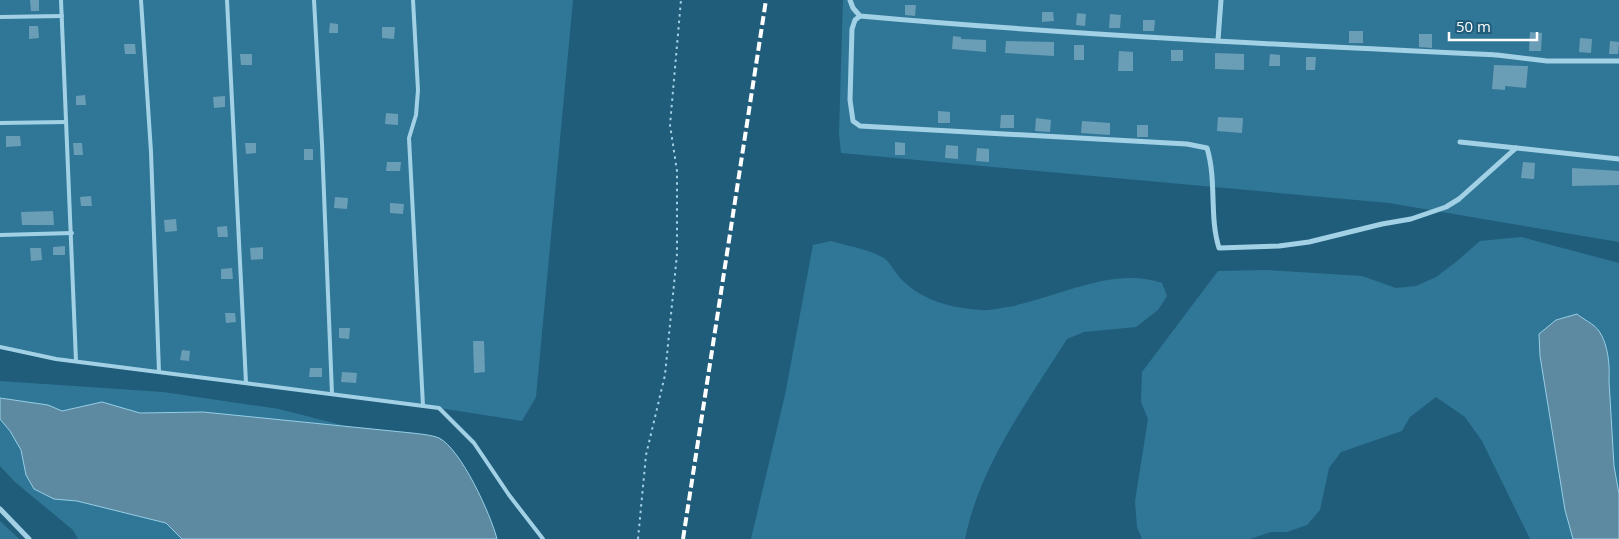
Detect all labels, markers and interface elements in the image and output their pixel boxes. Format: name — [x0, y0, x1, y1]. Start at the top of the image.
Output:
scale bar — [1449, 10, 1536, 42]
text: 50 m — [1456, 16, 1491, 36]

